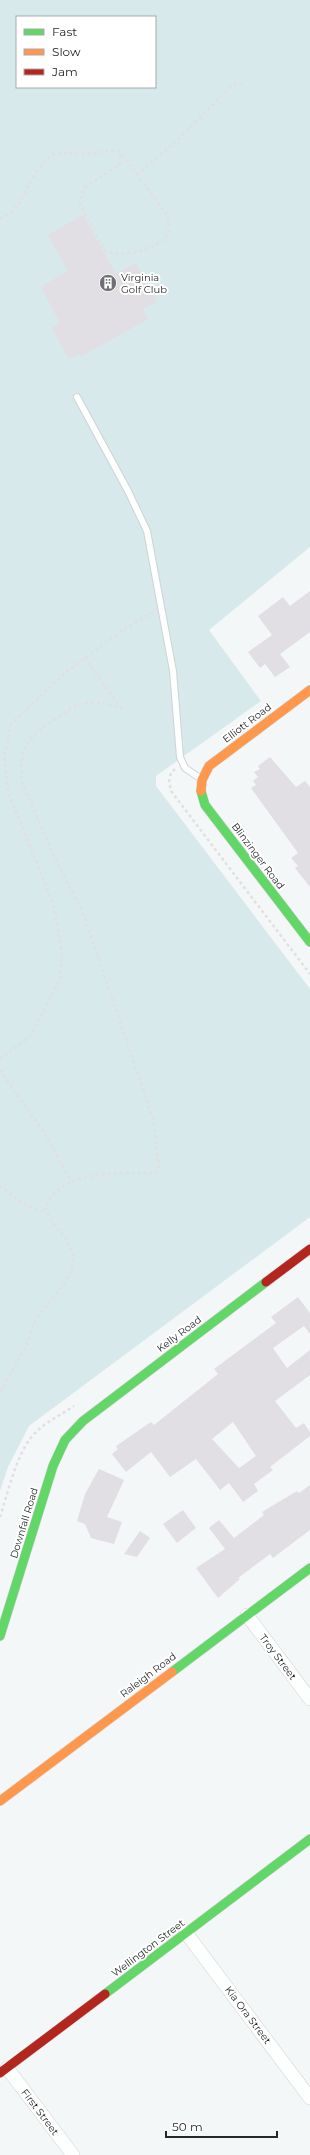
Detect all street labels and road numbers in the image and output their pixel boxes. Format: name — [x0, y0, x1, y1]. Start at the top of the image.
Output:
street label: Elliott Road — [220, 700, 274, 746]
street label: Blinzinger Road — [229, 820, 287, 892]
street label: Kelly Road — [154, 1313, 204, 1355]
street label: Downfall Road — [7, 1486, 41, 1560]
street label: Troy Street — [257, 1632, 299, 1682]
street label: Raleigh Road — [117, 1650, 179, 1700]
street label: Wellington Street — [109, 1916, 187, 1980]
street label: Kia Ora Street — [222, 1984, 274, 2046]
street label: First Street — [18, 2086, 62, 2138]

